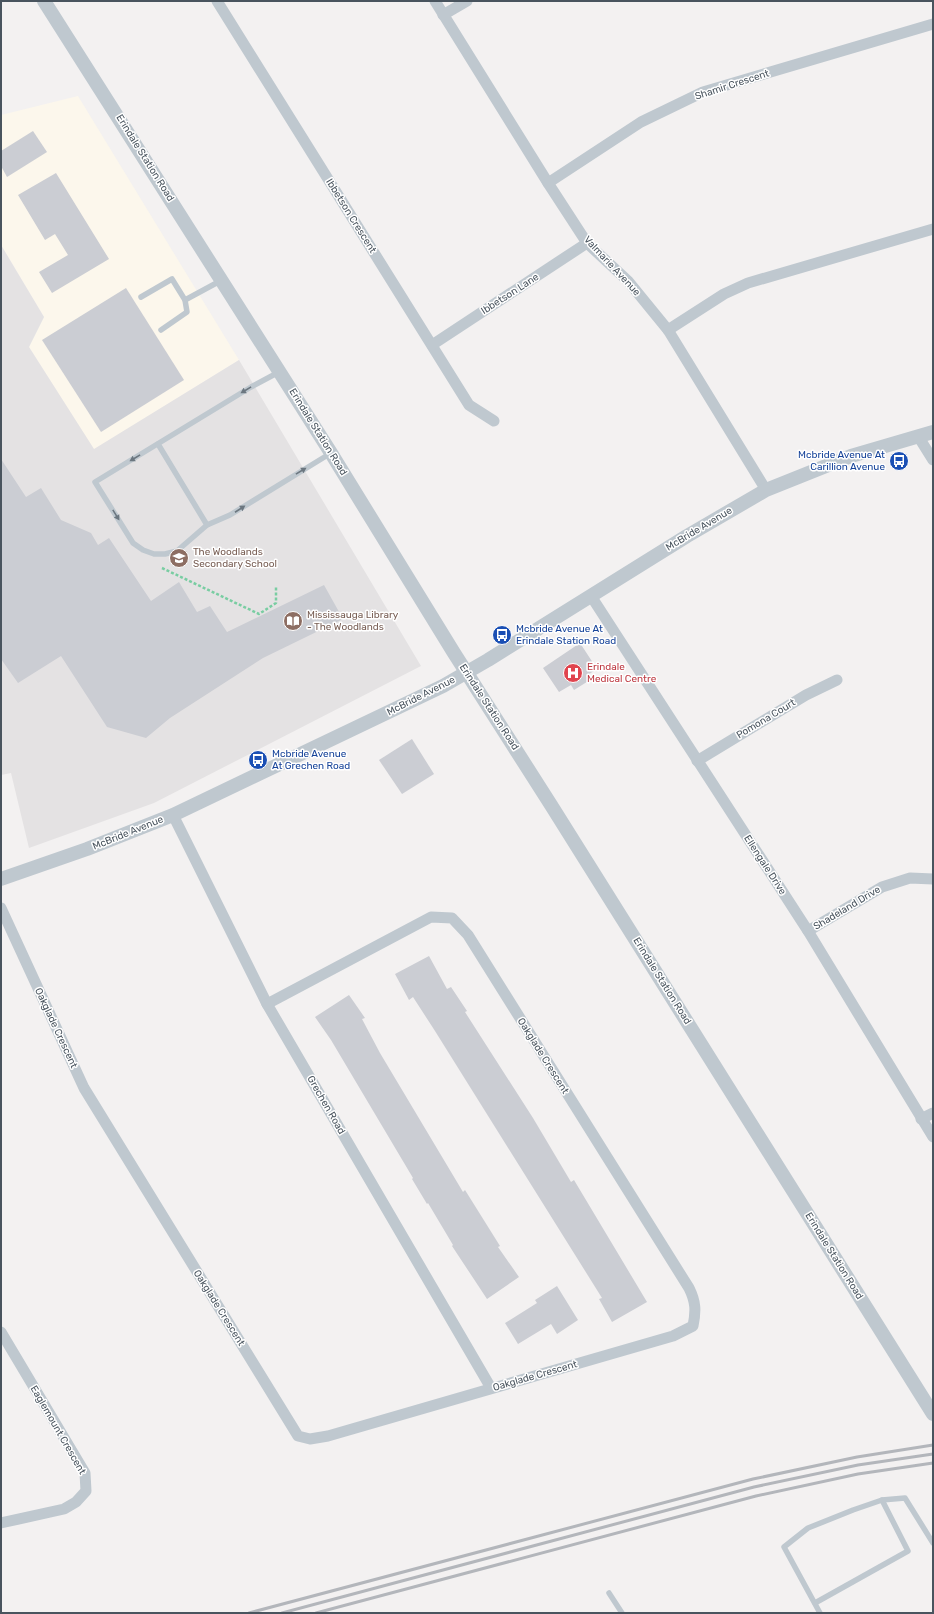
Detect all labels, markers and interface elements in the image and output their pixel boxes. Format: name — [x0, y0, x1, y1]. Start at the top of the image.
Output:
street label: Shamir Crescent — [693, 67, 771, 103]
street label: Erindale Station Road — [113, 112, 177, 204]
street label: Ibbetson Crescent — [323, 177, 379, 256]
street label: Valmarie Avenue — [581, 234, 643, 299]
street label: Ibbetson Lane — [479, 271, 541, 317]
one-way arrow — [241, 386, 251, 394]
street label: Erindale Station Road — [286, 386, 350, 478]
place label: Mcbride Avenue At Carillion Avenue — [798, 449, 885, 473]
bus stop icon: Mcbride Avenue At Carillion Avenue — [888, 450, 910, 472]
one-way arrow — [129, 454, 141, 461]
one-way arrow — [296, 467, 306, 475]
street label: McBride Avenue — [664, 504, 735, 553]
one-way arrow — [235, 505, 245, 513]
one-way arrow — [112, 509, 119, 521]
place label: The Woodlands Secondary School — [193, 546, 277, 570]
school or university icon: The Woodlands Secondary School — [168, 547, 190, 569]
place label: Mississauga Library - The Woodlands — [307, 609, 399, 633]
library icon: Mississauga Library - The Woodlands — [282, 610, 304, 632]
place label: Mcbride Avenue At Erindale Station Road — [516, 623, 616, 647]
bus stop icon: Mcbride Avenue At Erindale Station Road — [491, 624, 513, 646]
place label: Erindale Medical Centre — [587, 661, 657, 685]
street label: Erindale Station Road — [457, 662, 521, 752]
hospital icon: Erindale Medical Centre — [562, 662, 584, 684]
street label: McBride Avenue — [385, 673, 458, 718]
street label: Pomona Court — [734, 697, 798, 741]
place label: Mcbride Avenue At Grechen Road — [272, 748, 350, 772]
bus stop icon: Mcbride Avenue At Grechen Road — [247, 749, 269, 771]
street label: McBride Avenue — [91, 813, 165, 853]
street label: Ellengale Drive — [741, 833, 789, 897]
street label: Shadeland Drive — [811, 883, 883, 933]
street label: Erindale Station Road — [630, 935, 694, 1027]
street label: Oakglade Crescent — [32, 986, 80, 1070]
street label: Oakglade Crescent — [515, 1016, 571, 1096]
street label: Grechen Road — [304, 1074, 348, 1136]
street label: Erindale Station Road — [802, 1210, 866, 1302]
street label: Oakglade Crescent — [191, 1268, 247, 1348]
street label: Oakglade Crescent — [491, 1358, 579, 1394]
street label: Eaglemount Crescent — [28, 1383, 88, 1477]

